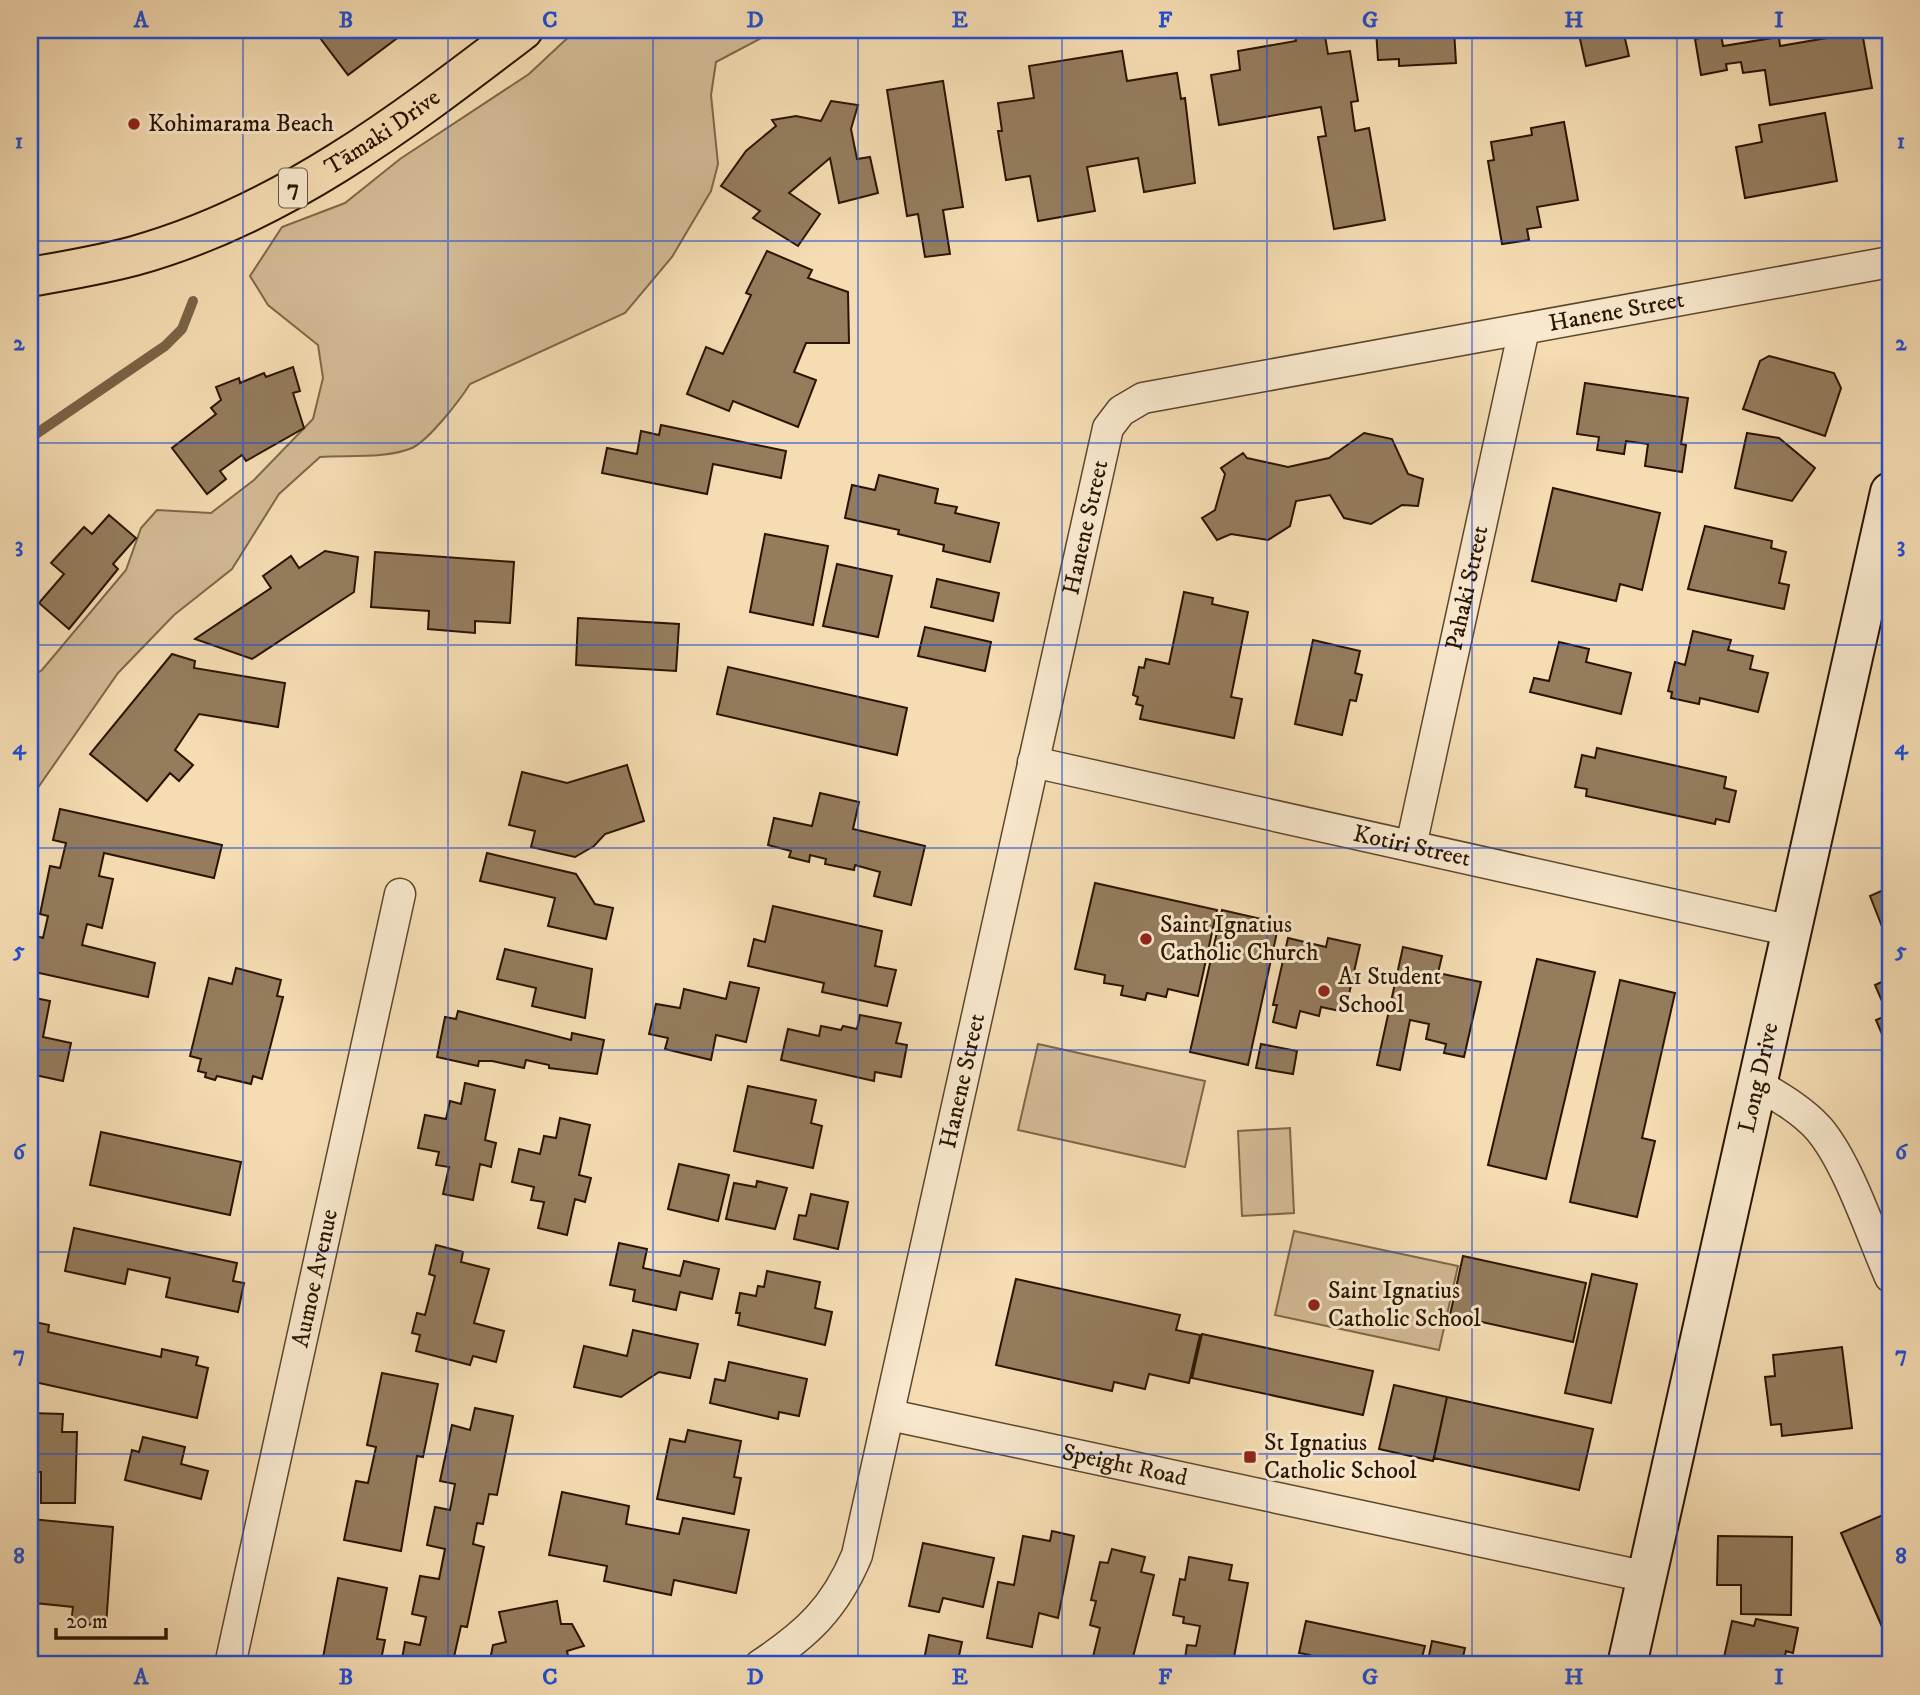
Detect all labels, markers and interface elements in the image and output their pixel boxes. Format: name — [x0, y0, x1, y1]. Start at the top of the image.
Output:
text: A — [133, 6, 150, 35]
text: B — [339, 6, 353, 35]
text: C — [542, 6, 558, 35]
text: D — [746, 6, 764, 35]
text: E — [952, 6, 968, 35]
text: F — [1158, 6, 1173, 35]
text: G — [1362, 6, 1378, 35]
text: H — [1564, 6, 1584, 35]
text: I — [1774, 6, 1784, 35]
street label: Tāmaki Drive — [319, 82, 446, 182]
place label: Kohimarama Beach — [148, 109, 334, 139]
marker: Kohimarama Beach — [126, 116, 142, 132]
text: 1 — [15, 127, 23, 156]
text: 1 — [1897, 127, 1905, 156]
road number: 7 — [279, 168, 307, 208]
street label: Hanene Street — [1546, 285, 1687, 339]
text: 2 — [13, 329, 25, 358]
text: 2 — [1895, 329, 1907, 358]
street label: Hanene Street — [1056, 457, 1115, 598]
street label: Pahaki Street — [1439, 523, 1496, 653]
text: 3 — [15, 531, 23, 560]
text: 3 — [1897, 531, 1905, 560]
text: 4 — [12, 733, 27, 762]
text: 4 — [1894, 733, 1909, 762]
street label: Kotiri Street — [1350, 819, 1473, 874]
place label: Saint Ignatius Catholic Church — [1160, 910, 1319, 968]
marker: Saint Ignatius Catholic Church — [1138, 931, 1154, 947]
text: 5 — [12, 936, 25, 965]
text: 5 — [1894, 936, 1907, 965]
place label: A1 Student School — [1338, 962, 1441, 1020]
marker: A1 Student School — [1316, 983, 1332, 999]
street label: Hanene Street — [933, 1010, 992, 1151]
street label: Long Drive — [1732, 1020, 1786, 1135]
text: 6 — [13, 1138, 27, 1167]
text: 6 — [1895, 1138, 1909, 1167]
street label: Aumoe Avenue — [285, 1206, 345, 1350]
place label: Saint Ignatius Catholic School — [1328, 1276, 1481, 1334]
marker: Saint Ignatius Catholic School — [1306, 1297, 1322, 1313]
text: 7 — [13, 1340, 25, 1369]
text: 7 — [1895, 1340, 1907, 1369]
place label: St Ignatius Catholic School — [1264, 1428, 1417, 1486]
street label: Speight Road — [1059, 1437, 1190, 1493]
marker: St Ignatius Catholic School — [1242, 1449, 1258, 1465]
text: 8 — [13, 1542, 25, 1571]
text: 8 — [1895, 1542, 1907, 1571]
scale bar — [56, 1597, 166, 1641]
text: 20 m — [66, 1609, 108, 1635]
text: A — [133, 1663, 150, 1692]
text: B — [339, 1663, 353, 1692]
text: C — [542, 1663, 558, 1692]
text: D — [746, 1663, 764, 1692]
text: E — [952, 1663, 968, 1692]
text: F — [1158, 1663, 1173, 1692]
text: G — [1362, 1663, 1378, 1692]
text: H — [1564, 1663, 1584, 1692]
text: I — [1774, 1663, 1784, 1692]

